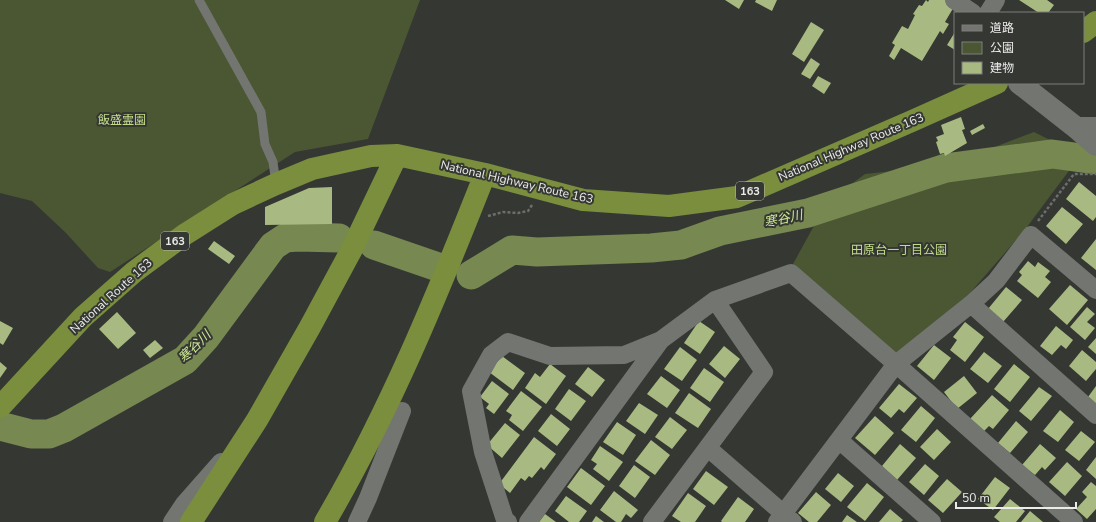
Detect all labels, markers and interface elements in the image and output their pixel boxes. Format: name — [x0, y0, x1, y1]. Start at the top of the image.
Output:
legend — [954, 12, 1084, 84]
text: 道路 — [990, 20, 1014, 36]
text: 公園 — [990, 40, 1014, 56]
text: 建物 — [990, 60, 1014, 76]
street label: National Highway Route 163 — [776, 109, 926, 185]
park label: 飯盛霊園 — [98, 112, 146, 128]
street label: National Highway Route 163 — [439, 157, 595, 207]
road number: 163 — [736, 182, 764, 200]
water label: 寒谷川 — [762, 206, 806, 232]
road number: 163 — [161, 232, 189, 250]
park label: 田原台一丁目公園 — [851, 242, 947, 258]
street label: National Route 163 — [67, 255, 155, 337]
water label: 寒谷川 — [175, 325, 216, 367]
scale bar — [956, 484, 1076, 510]
text: 50 m — [962, 490, 990, 506]

